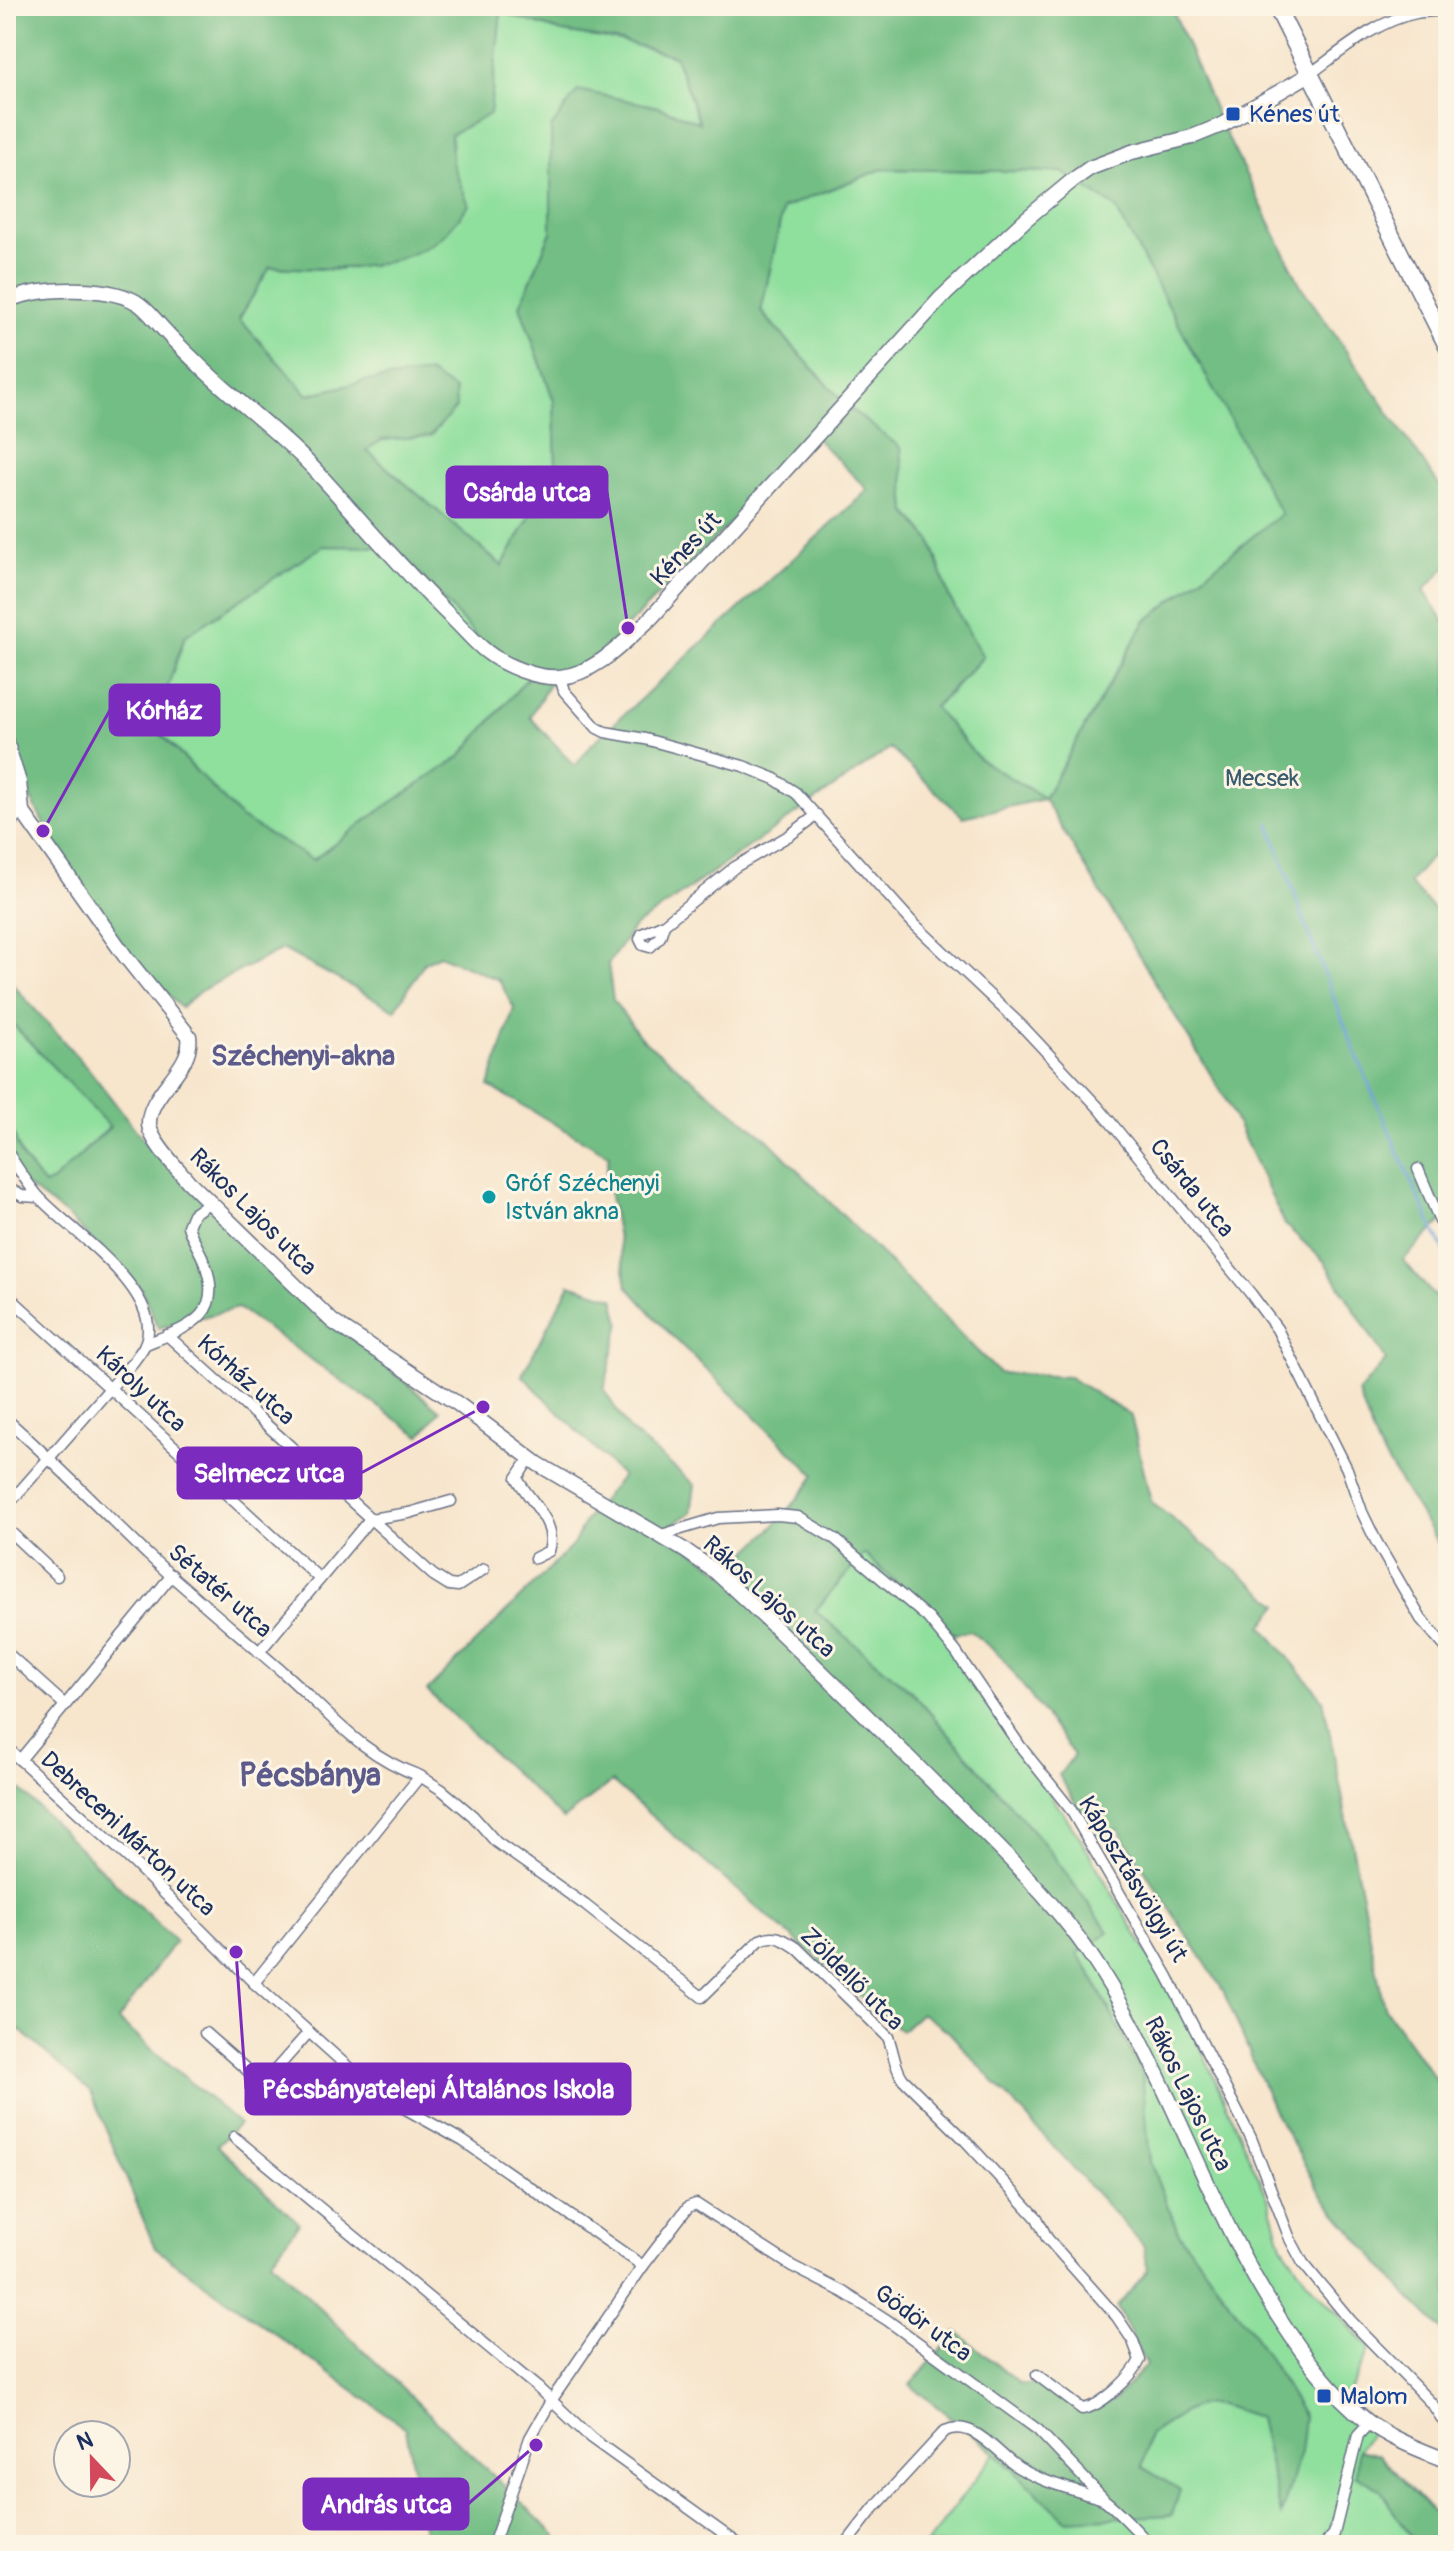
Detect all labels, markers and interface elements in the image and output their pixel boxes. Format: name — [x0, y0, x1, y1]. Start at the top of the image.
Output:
place label: Kénes út — [1249, 100, 1340, 129]
marker: Kénes út — [1224, 105, 1242, 123]
callout: Csárda utca — [447, 467, 607, 517]
text: Csárda utca — [463, 477, 591, 509]
street label: Kénes út — [644, 506, 728, 592]
callout: Kórház — [110, 685, 219, 735]
text: Kórház — [125, 695, 203, 727]
park label: Mecsek — [1225, 764, 1299, 793]
district label: Széchenyi-akna — [211, 1039, 395, 1074]
street label: Csárda utca — [1144, 1133, 1240, 1243]
street label: Rákos Lajos utca — [183, 1142, 323, 1282]
place label: Gróf Széchenyi István akna — [505, 1169, 659, 1226]
marker: Gróf Széchenyi István akna — [480, 1188, 498, 1206]
street label: Kórház utca — [191, 1329, 301, 1431]
street label: Károly utca — [90, 1340, 192, 1438]
callout: Selmecz utca — [178, 1448, 361, 1498]
text: Selmecz utca — [193, 1458, 345, 1490]
street label: Rákos Lajos utca — [697, 1530, 841, 1664]
street label: Sétatér utca — [162, 1538, 278, 1644]
street label: Debreceni Márton utca — [35, 1745, 221, 1923]
district label: Pécsbánya — [239, 1756, 381, 1796]
street label: Káposztásvölgyi út — [1072, 1791, 1194, 1967]
street label: Zöldellő utca — [794, 1921, 910, 2037]
street label: Rákos Lajos utca — [1138, 2012, 1238, 2176]
callout: Pécsbányatelepi Általános Iskola — [246, 2064, 630, 2114]
text: Pécsbányatelepi Általános Iskola — [262, 2074, 614, 2106]
street label: Gödör utca — [869, 2278, 977, 2368]
place label: Malom — [1340, 2382, 1408, 2411]
marker: Malom — [1315, 2387, 1333, 2405]
north arrow — [52, 2419, 132, 2499]
text: N — [73, 2426, 97, 2457]
callout: András utca — [304, 2479, 468, 2529]
text: András utca — [320, 2489, 452, 2521]

